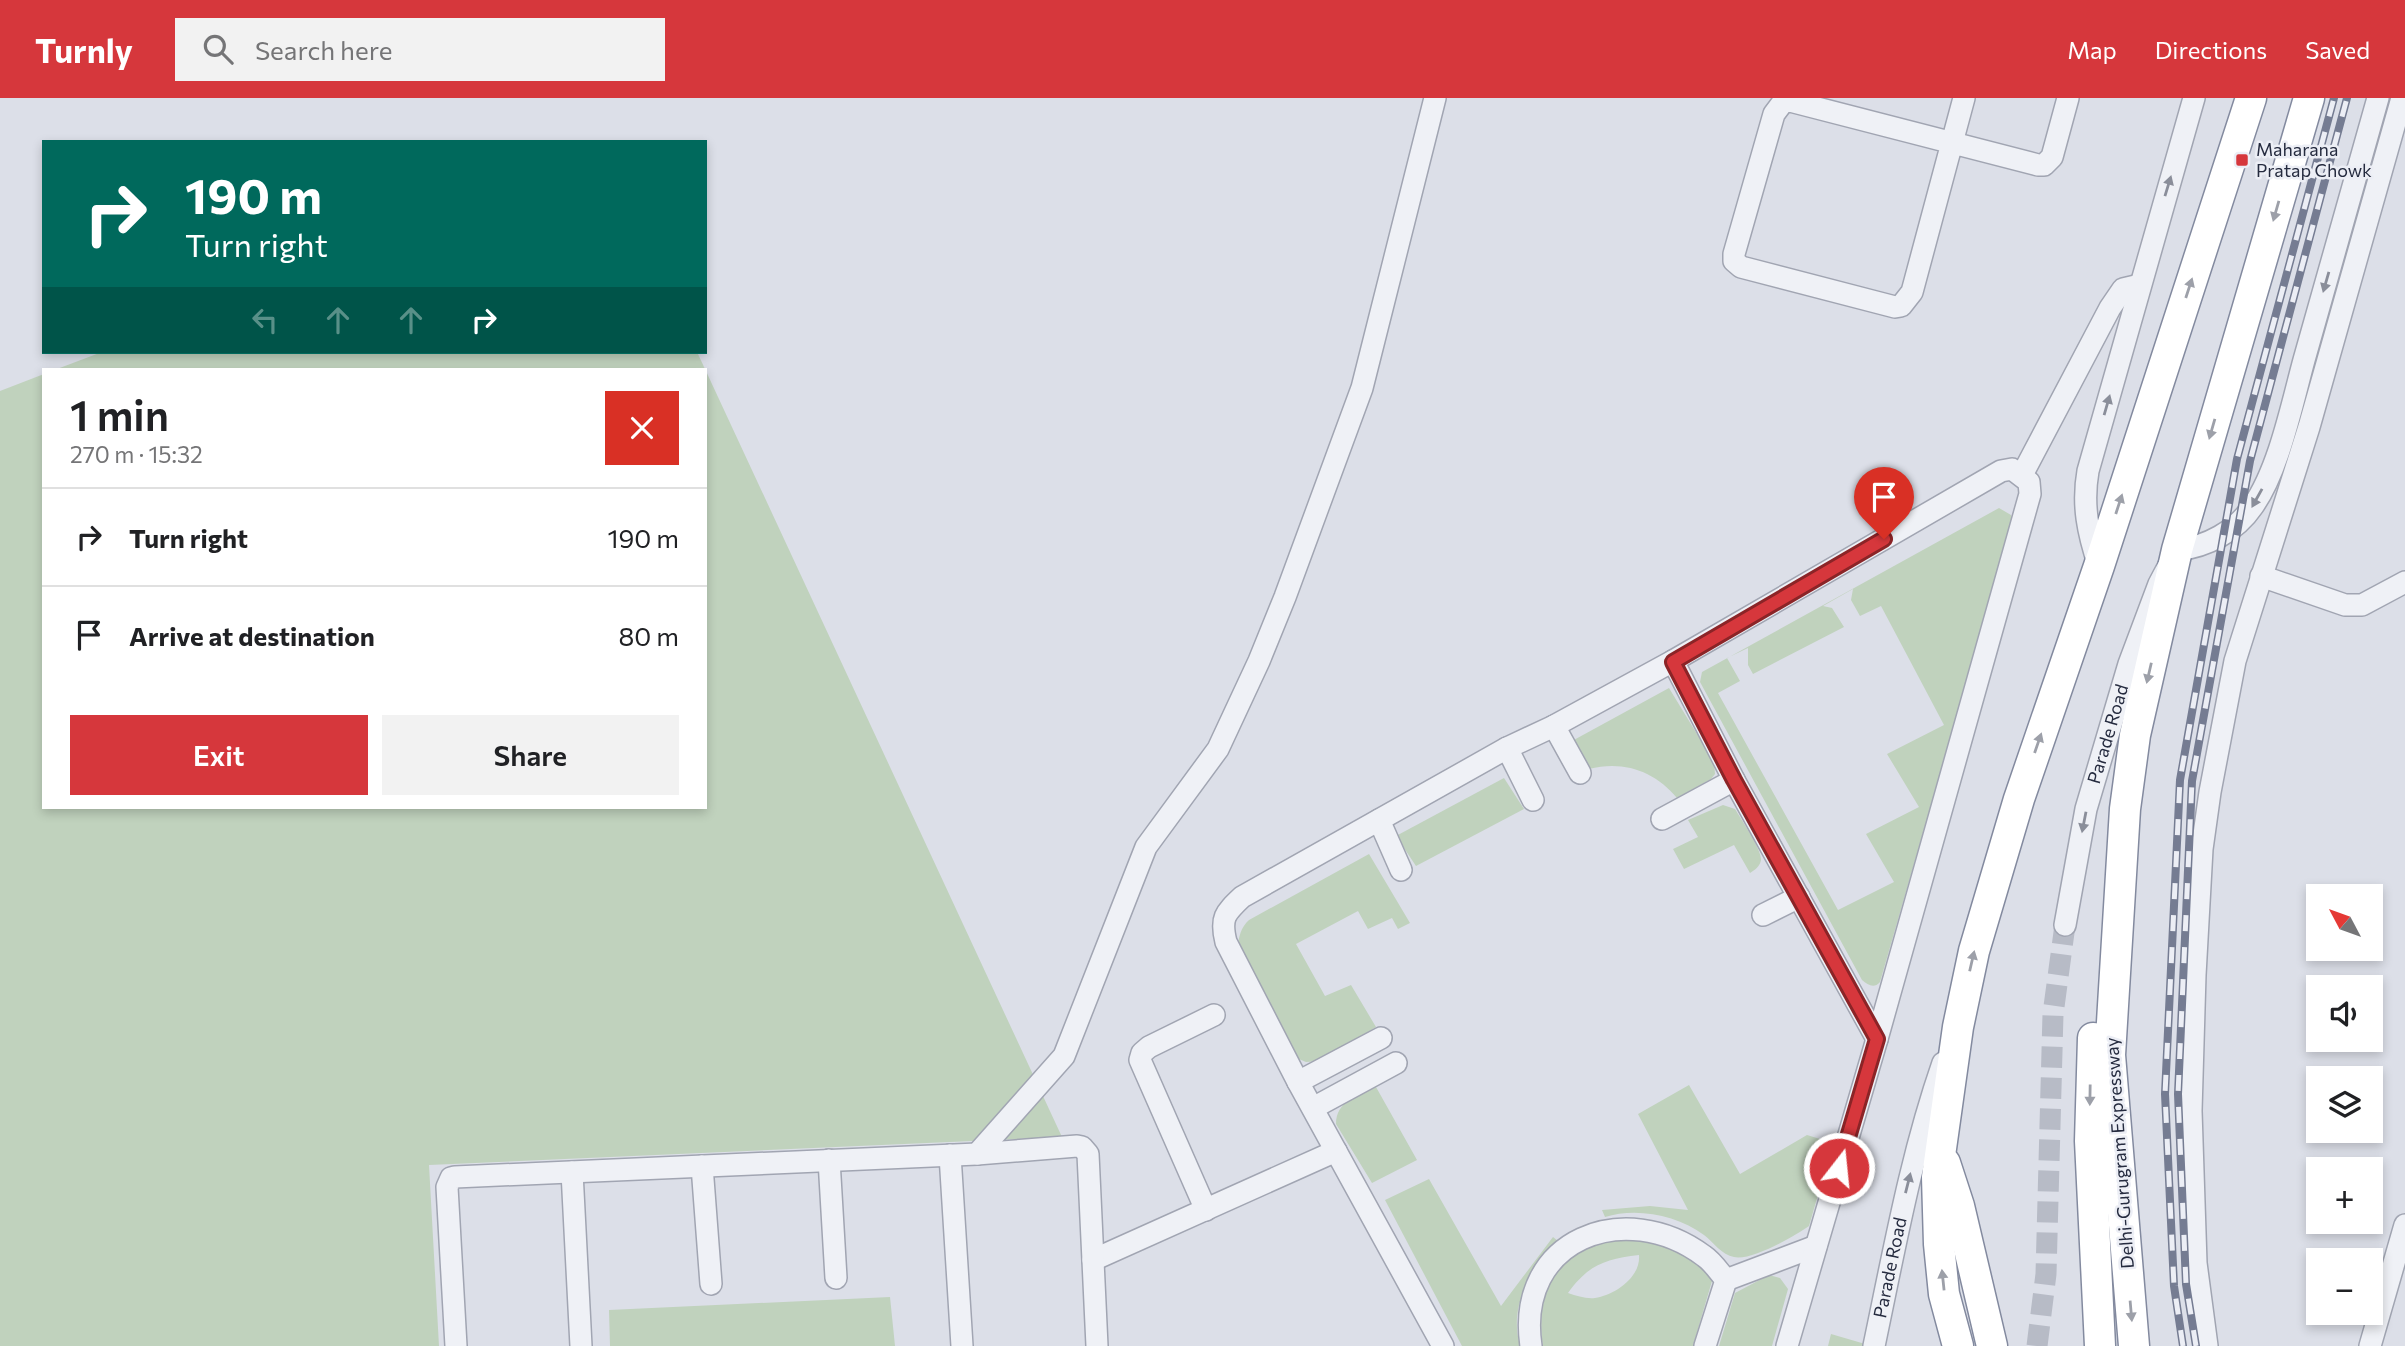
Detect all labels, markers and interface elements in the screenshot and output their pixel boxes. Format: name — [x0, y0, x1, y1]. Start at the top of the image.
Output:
search box — [175, 18, 665, 81]
text: Turnly — [35, 29, 133, 70]
icon: search — [199, 30, 237, 68]
text: Search here — [255, 34, 392, 65]
text: Map — [2067, 35, 2117, 64]
text: Directions — [2155, 35, 2267, 64]
text: Saved — [2305, 35, 2370, 64]
place label: Maharana Pratap Chowk — [2256, 138, 2372, 181]
marker: Maharana Pratap Chowk — [2234, 152, 2250, 168]
text: 190 m — [185, 164, 322, 224]
icon: right — [70, 168, 161, 259]
one-way arrow — [2164, 175, 2174, 196]
one-way arrow — [2271, 200, 2281, 221]
text: Turn right — [185, 224, 328, 264]
one-way arrow — [2321, 272, 2331, 293]
one-way arrow — [2185, 277, 2195, 298]
icon: left — [246, 301, 284, 339]
icon: ahead — [319, 301, 357, 339]
icon: ahead — [392, 301, 430, 339]
icon: right — [465, 301, 503, 339]
text: 1 min — [70, 388, 169, 440]
button: close — [605, 391, 679, 465]
one-way arrow — [2102, 394, 2112, 415]
one-way arrow — [2207, 419, 2217, 440]
text: 270 m · 15:32 — [70, 440, 203, 468]
pin — [1854, 467, 1914, 539]
icon: arrive — [1865, 478, 1903, 516]
one-way arrow — [2251, 488, 2263, 508]
one-way arrow — [2114, 494, 2125, 515]
icon: right — [70, 518, 108, 556]
text: Turn right — [129, 522, 248, 553]
text: 190 m — [607, 522, 679, 553]
icon: arrive — [70, 616, 108, 654]
text: Arrive at destination — [129, 620, 375, 651]
text: 80 m — [619, 620, 679, 651]
one-way arrow — [2144, 662, 2155, 684]
street label: Parade Road — [2082, 682, 2132, 786]
button: Exit — [70, 715, 368, 795]
button: Share — [382, 715, 679, 795]
one-way arrow — [2033, 732, 2044, 753]
one-way arrow — [2078, 811, 2089, 833]
north arrow — [2306, 884, 2384, 961]
map controls — [2306, 884, 2383, 1325]
one-way arrow — [1967, 950, 1978, 972]
button: sound — [2306, 975, 2383, 1052]
street label: Delhi-Gurugram Expressway — [2100, 1037, 2138, 1270]
button: layers — [2306, 1066, 2383, 1143]
one-way arrow — [2085, 1084, 2096, 1106]
position arrow — [1802, 1131, 1876, 1205]
button: + — [2306, 1157, 2383, 1234]
one-way arrow — [1903, 1172, 1914, 1194]
street label: Parade Road — [1868, 1215, 1911, 1320]
button: − — [2306, 1248, 2383, 1325]
one-way arrow — [1937, 1269, 1948, 1291]
one-way arrow — [2126, 1301, 2137, 1323]

